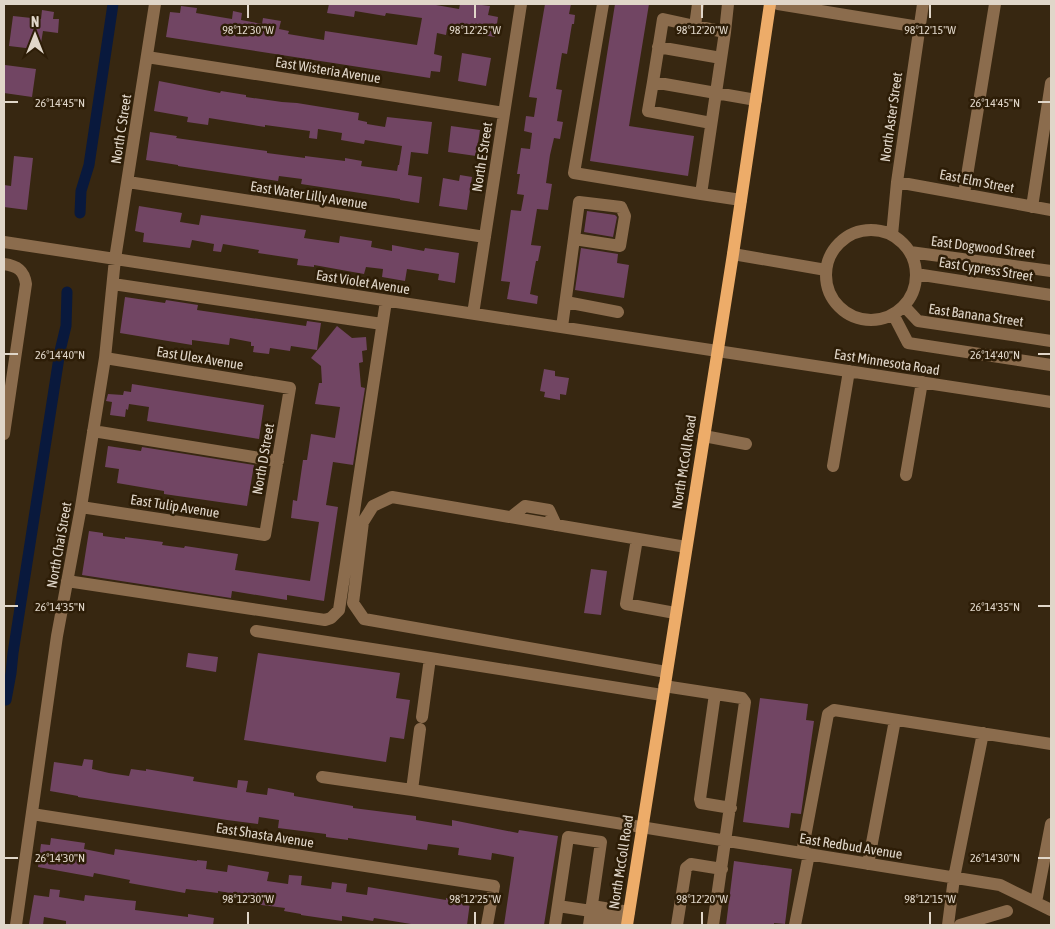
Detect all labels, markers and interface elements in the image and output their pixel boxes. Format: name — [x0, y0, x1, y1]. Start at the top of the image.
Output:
north arrow — [10, 10, 60, 60]
text: N — [31, 14, 39, 30]
text: 98°12'30"W — [222, 23, 274, 37]
text: 98°12'25"W — [449, 23, 501, 37]
text: 98°12'20"W — [676, 23, 728, 37]
text: 98°12'15"W — [904, 23, 956, 37]
street label: East Wisteria Avenue — [274, 54, 382, 86]
street label: North Aster Street — [877, 71, 905, 163]
street label: North C Street — [108, 93, 134, 165]
text: 26°14'45"N — [35, 96, 85, 110]
text: 26°14'45"N — [970, 96, 1020, 110]
street label: North E Street — [469, 121, 495, 193]
street label: East Elm Street — [938, 166, 1016, 196]
street label: East Water Lilly Avenue — [249, 178, 369, 212]
street label: East Dogwood Street — [930, 233, 1036, 261]
street label: East Cypress Street — [938, 254, 1034, 284]
street label: East Violet Avenue — [315, 267, 411, 297]
street label: East Banana Street — [927, 300, 1025, 330]
street label: East Ulex Avenue — [155, 343, 245, 373]
street label: East Minnesota Road — [833, 346, 941, 378]
text: 26°14'40"N — [35, 348, 85, 362]
text: 26°14'40"N — [970, 348, 1020, 362]
street label: North McColl Road — [669, 414, 699, 510]
street label: North D Street — [249, 422, 277, 496]
street label: East Tulip Avenue — [129, 491, 221, 521]
street label: North Chai Street — [44, 501, 74, 589]
text: 26°14'35"N — [35, 600, 85, 614]
text: 26°14'35"N — [970, 600, 1020, 614]
street label: North McColl Road — [606, 814, 636, 910]
street label: East Shasta Avenue — [215, 819, 315, 851]
street label: East Redbud Avenue — [798, 830, 904, 862]
text: 26°14'30"N — [35, 851, 85, 865]
text: 26°14'30"N — [970, 851, 1020, 865]
text: 98°12'30"W — [222, 892, 274, 906]
text: 98°12'25"W — [449, 892, 501, 906]
text: 98°12'20"W — [676, 892, 728, 906]
text: 98°12'15"W — [904, 892, 956, 906]

